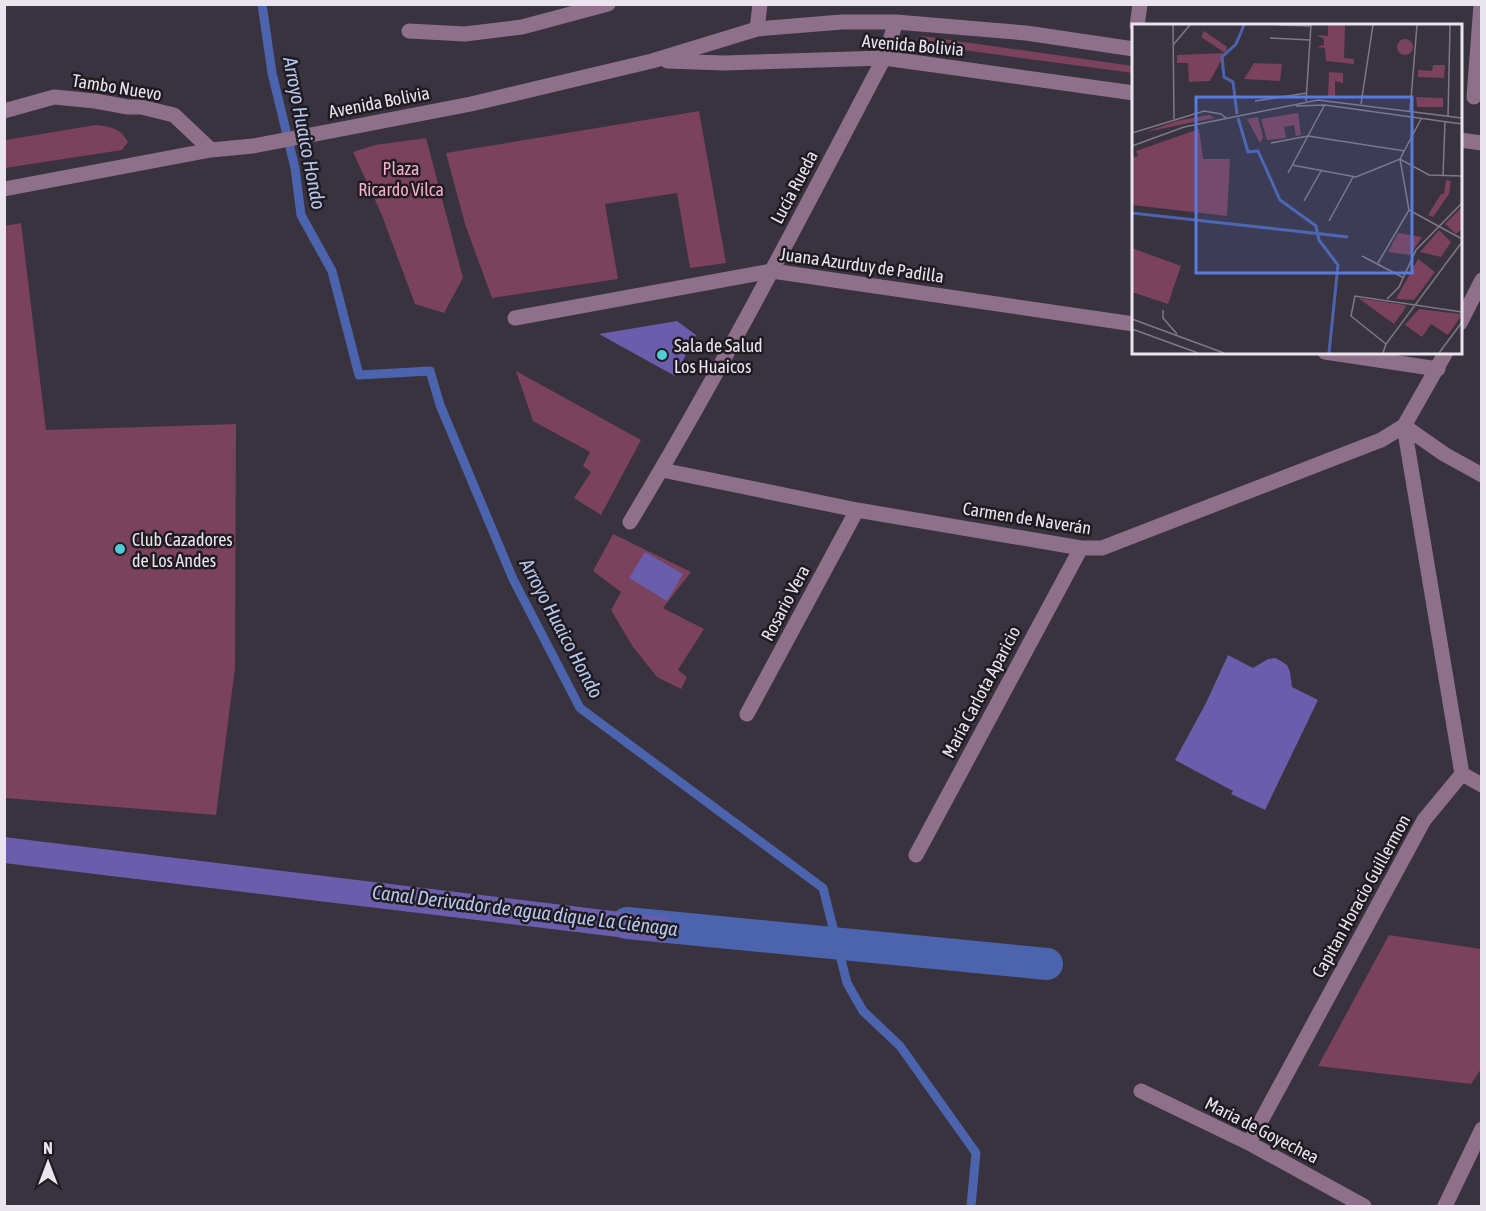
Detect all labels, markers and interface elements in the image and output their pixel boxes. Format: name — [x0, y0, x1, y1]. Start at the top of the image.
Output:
inset map — [1132, 24, 1462, 354]
street label: Avenida Bolivia — [861, 30, 965, 60]
water label: Arroyo Huaico Hondo — [279, 54, 331, 211]
street label: Tambo Nuevo — [71, 70, 163, 104]
street label: Avenida Bolivia — [327, 82, 431, 122]
street label: Lucía Rueda — [766, 147, 822, 227]
park label: Plaza Ricardo Vilca — [358, 158, 444, 200]
street label: Juana Azurduy de Padilla — [779, 243, 945, 287]
place label: Sala de Salud Los Huaicos — [674, 335, 763, 377]
marker: Sala de Salud Los Huaicos — [655, 348, 669, 362]
street label: Carmen de Naverán — [961, 497, 1093, 539]
place label: Club Cazadores de Los Andes — [132, 529, 233, 571]
marker: Club Cazadores de Los Andes — [113, 542, 127, 556]
water label: Arroyo Huaico Hondo — [515, 553, 608, 702]
street label: Rosario Vera — [756, 562, 814, 644]
street label: María Carlota Aparicio — [937, 623, 1025, 761]
street label: Capitan Horacio Guillermon — [1307, 811, 1415, 981]
water label: Canal Derivador de agua dique La Ciénaga — [371, 880, 679, 940]
street label: Maria de Goyechea — [1202, 1092, 1322, 1168]
north arrow — [18, 1133, 78, 1193]
text: N — [43, 1139, 53, 1157]

